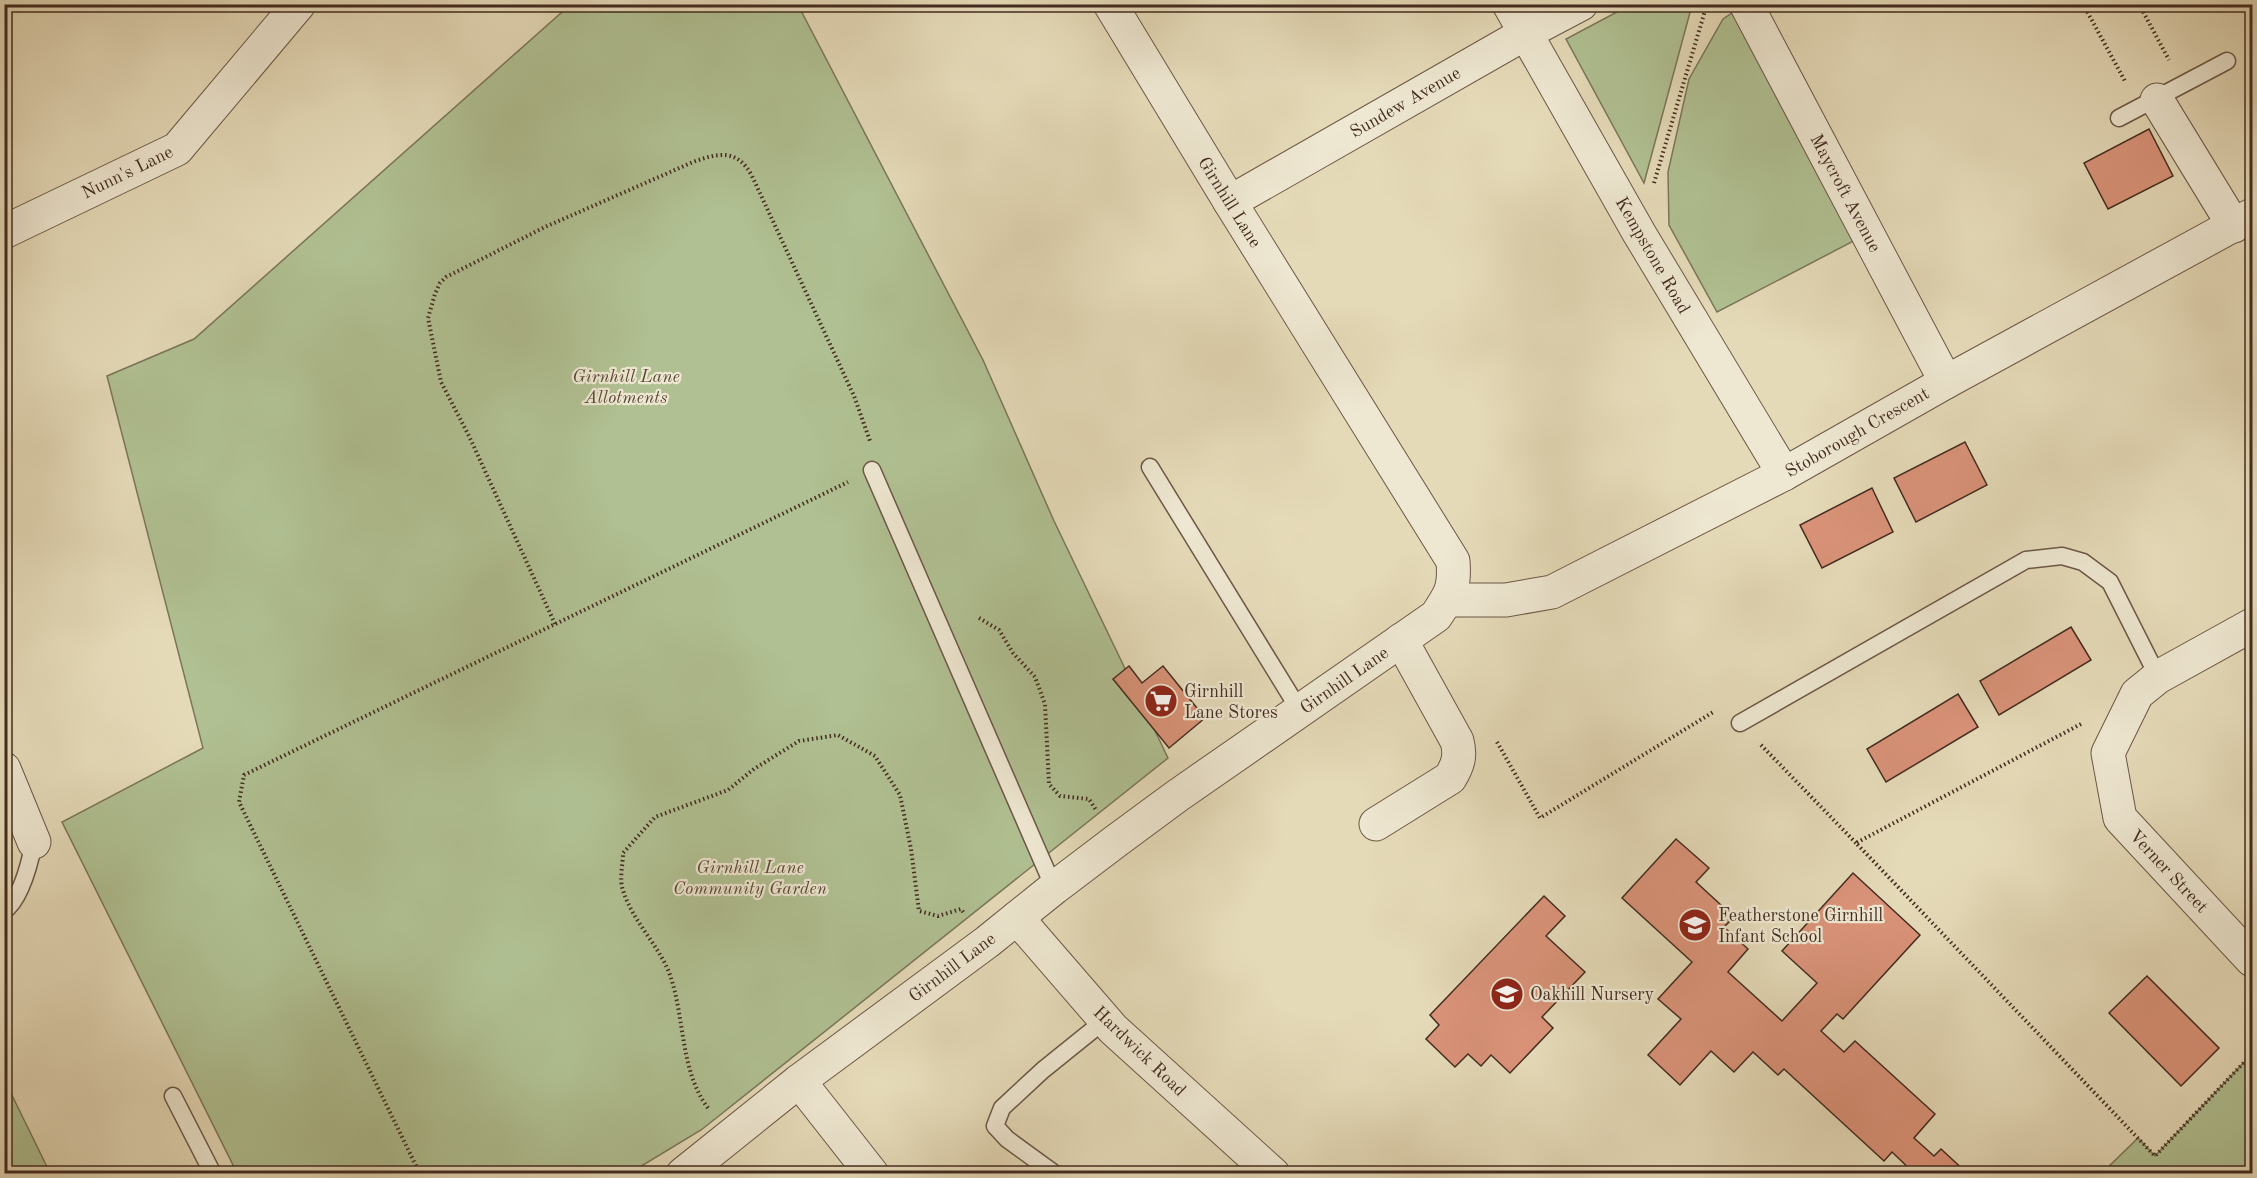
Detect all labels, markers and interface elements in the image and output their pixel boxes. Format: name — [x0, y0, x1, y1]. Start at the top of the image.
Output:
street label: Sundew Avenue — [1347, 64, 1464, 142]
street label: Maycroft Avenue — [1806, 131, 1884, 256]
street label: Nunn's Lane — [79, 143, 176, 203]
street label: Girnhill Lane — [1194, 154, 1264, 251]
street label: Kempstone Road — [1611, 194, 1693, 317]
park label: Girnhill Lane Allotments — [572, 368, 680, 407]
street label: Stoborough Crescent — [1783, 384, 1932, 481]
street label: Girnhill Lane — [1297, 644, 1392, 718]
supermarket icon: Girnhill Lane Stores — [1143, 683, 1179, 719]
place label: Girnhill Lane Stores — [1184, 683, 1278, 722]
street label: Verner Street — [2126, 827, 2211, 917]
park label: Girnhill Lane Community Garden — [673, 859, 827, 898]
school or university icon: Featherstone Girnhill Infant School — [1677, 907, 1713, 943]
place label: Featherstone Girnhill Infant School — [1718, 907, 1883, 946]
street label: Girnhill Lane — [906, 930, 999, 1006]
school or university icon: Oakhill Nursery — [1489, 976, 1525, 1012]
place label: Oakhill Nursery — [1530, 986, 1655, 1004]
street label: Hardwick Road — [1090, 1003, 1189, 1100]

